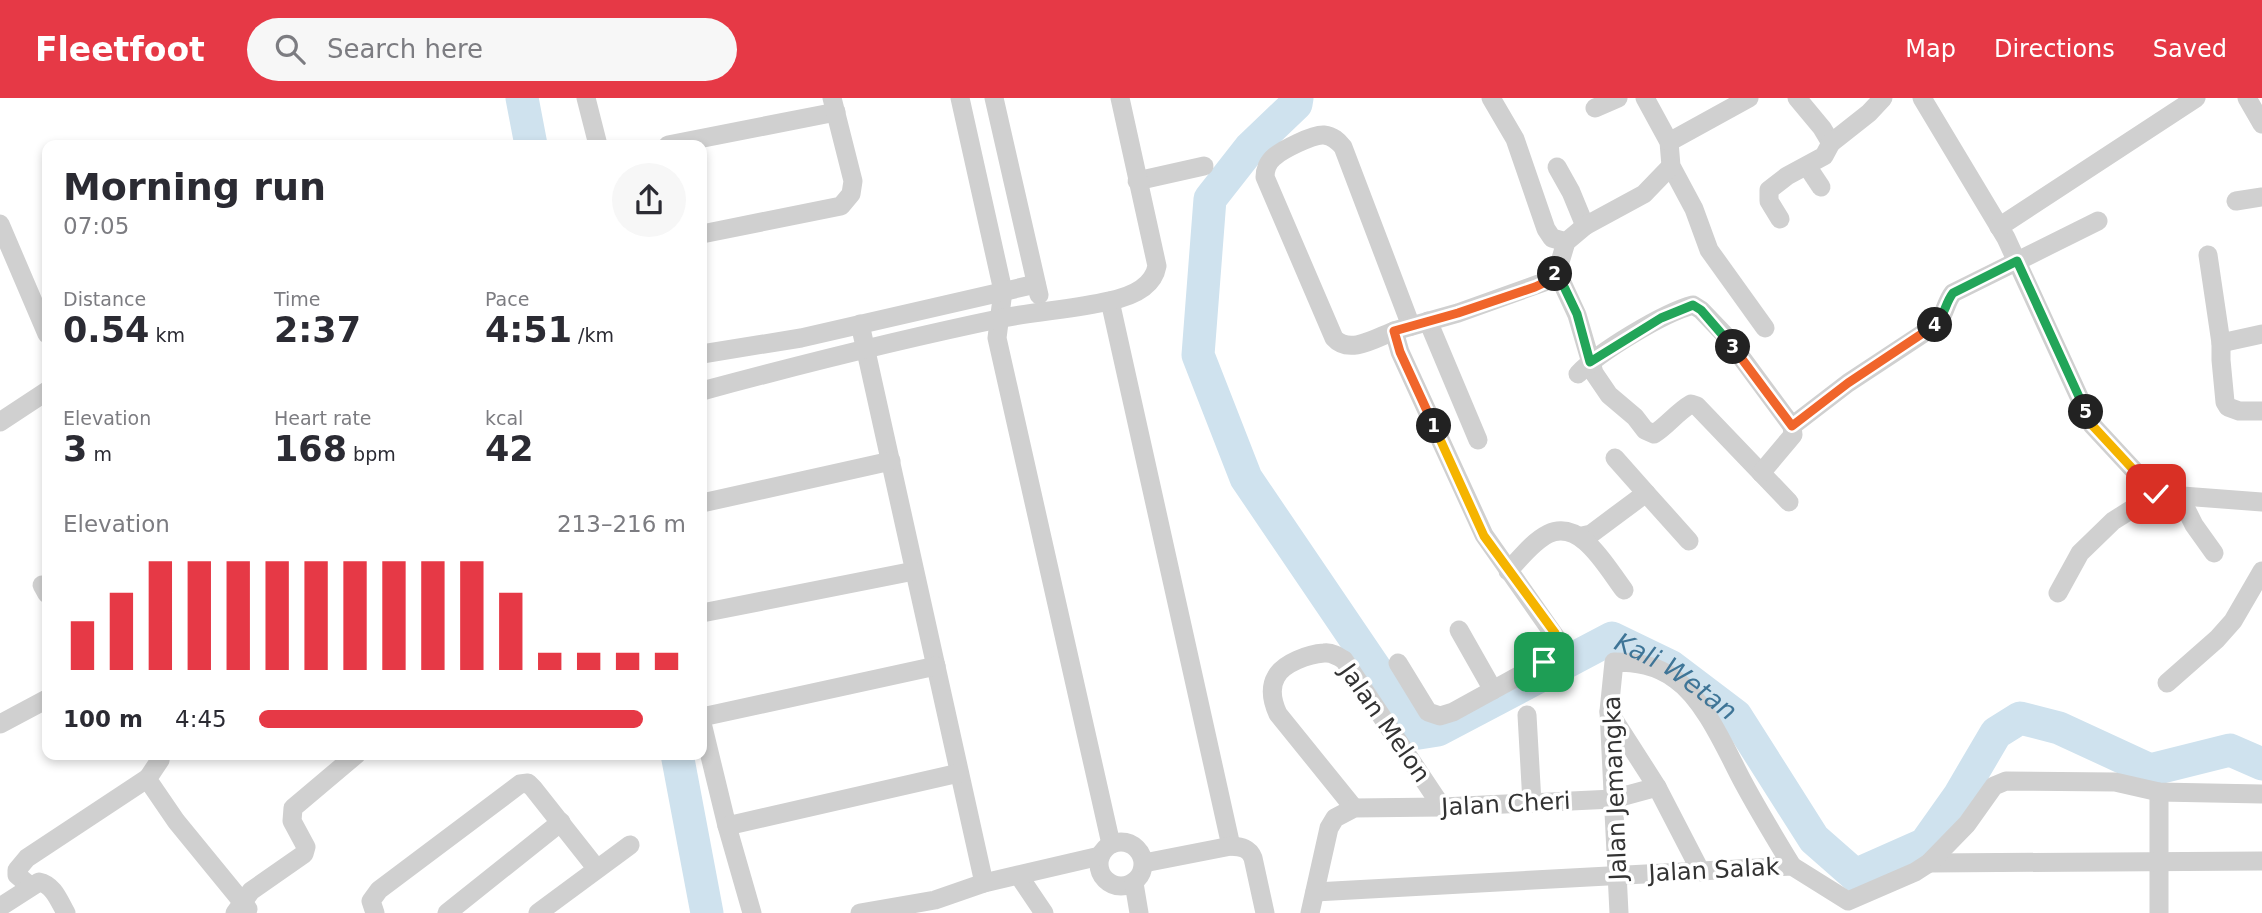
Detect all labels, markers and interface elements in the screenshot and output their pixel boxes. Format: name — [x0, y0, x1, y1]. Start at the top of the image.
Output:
search box — [247, 18, 737, 81]
text: Fleetfoot — [35, 30, 205, 69]
icon: search — [271, 30, 309, 68]
text: Search here — [327, 34, 483, 64]
text: Map — [1905, 35, 1956, 63]
text: Directions — [1994, 35, 2115, 63]
text: Saved — [2153, 35, 2227, 63]
button: share — [612, 163, 686, 237]
text: Morning run — [63, 165, 326, 209]
text: 07:05 — [63, 213, 129, 239]
pin: 2 — [1538, 256, 1572, 292]
text: 2 — [1548, 262, 1561, 284]
text: Distance — [63, 288, 146, 310]
text: Time — [274, 288, 321, 310]
text: Pace — [485, 288, 529, 310]
pin: 4 — [1918, 308, 1952, 342]
text: 0.54 — [63, 310, 149, 350]
text: 2:37 — [274, 310, 361, 350]
text: 4:51 — [485, 310, 572, 350]
text: 4 — [1928, 313, 1941, 335]
text: km — [149, 324, 185, 346]
text: /km — [572, 324, 614, 346]
pin: 3 — [1716, 330, 1750, 364]
text: 3 — [1726, 335, 1739, 357]
pin: 5 — [2068, 394, 2104, 430]
text: 5 — [2079, 400, 2092, 422]
text: Elevation — [63, 407, 151, 429]
text: Heart rate — [274, 407, 372, 429]
text: kcal — [485, 407, 523, 429]
pin: 1 — [1416, 408, 1452, 444]
text: 1 — [1427, 414, 1440, 436]
text: 3 — [63, 429, 87, 469]
text: 168 — [274, 429, 347, 469]
text: 42 — [485, 429, 534, 469]
text: m — [87, 443, 112, 465]
text: bpm — [347, 443, 396, 465]
pin — [2126, 464, 2186, 524]
icon: check — [2137, 475, 2175, 513]
text: Elevation — [63, 511, 170, 537]
text: 213–216 m — [557, 511, 686, 537]
water label: Kali Wetan — [1610, 627, 1743, 726]
pin — [1514, 632, 1574, 692]
icon: arrive — [1525, 643, 1563, 681]
street label: Jalan Melon — [1333, 657, 1436, 788]
street label: Jalan Jemangka — [1598, 695, 1632, 883]
text: 100 m — [63, 706, 143, 732]
text: 4:45 — [175, 706, 227, 732]
street label: Jalan Cheri — [1439, 787, 1571, 821]
street label: Jalan Salak — [1646, 853, 1780, 888]

